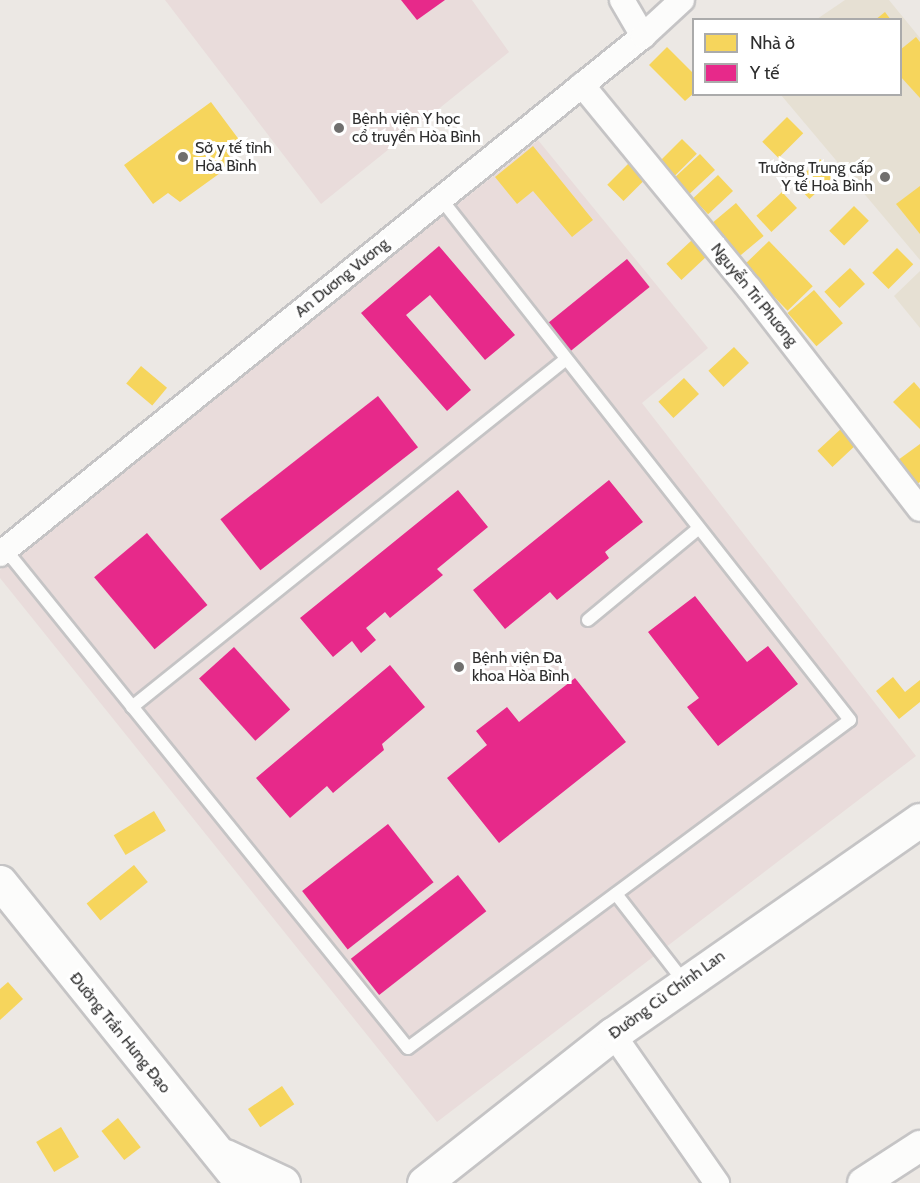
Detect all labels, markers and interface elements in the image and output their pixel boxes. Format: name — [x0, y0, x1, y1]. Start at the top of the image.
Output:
legend — [692, 18, 902, 96]
text: Nhà ở — [750, 32, 795, 54]
text: Y tế — [750, 62, 779, 84]
place label: Bệnh viện Y học cổ truyền Hòa Bình — [352, 109, 481, 147]
marker: Bệnh viện Y học cổ truyền Hòa Bình — [330, 119, 348, 137]
place label: Sở y tế tỉnh Hòa Bình — [195, 138, 272, 176]
marker: Sở y tế tỉnh Hòa Bình — [176, 150, 190, 164]
place label: Trường Trung cấp Y tế Hoà Bình — [758, 158, 873, 196]
marker: Trường Trung cấp Y tế Hoà Bình — [878, 170, 892, 184]
street label: An Dương Vương — [291, 234, 393, 322]
street label: Nguyễn Tri Phương — [707, 240, 801, 350]
place label: Bệnh viện Đa khoa Hòa Bình — [472, 648, 570, 686]
marker: Bệnh viện Đa khoa Hòa Bình — [450, 658, 468, 676]
street label: Đường Cù Chính Lan — [605, 946, 729, 1044]
street label: Đường Trần Hưng Đạo — [65, 969, 175, 1097]

